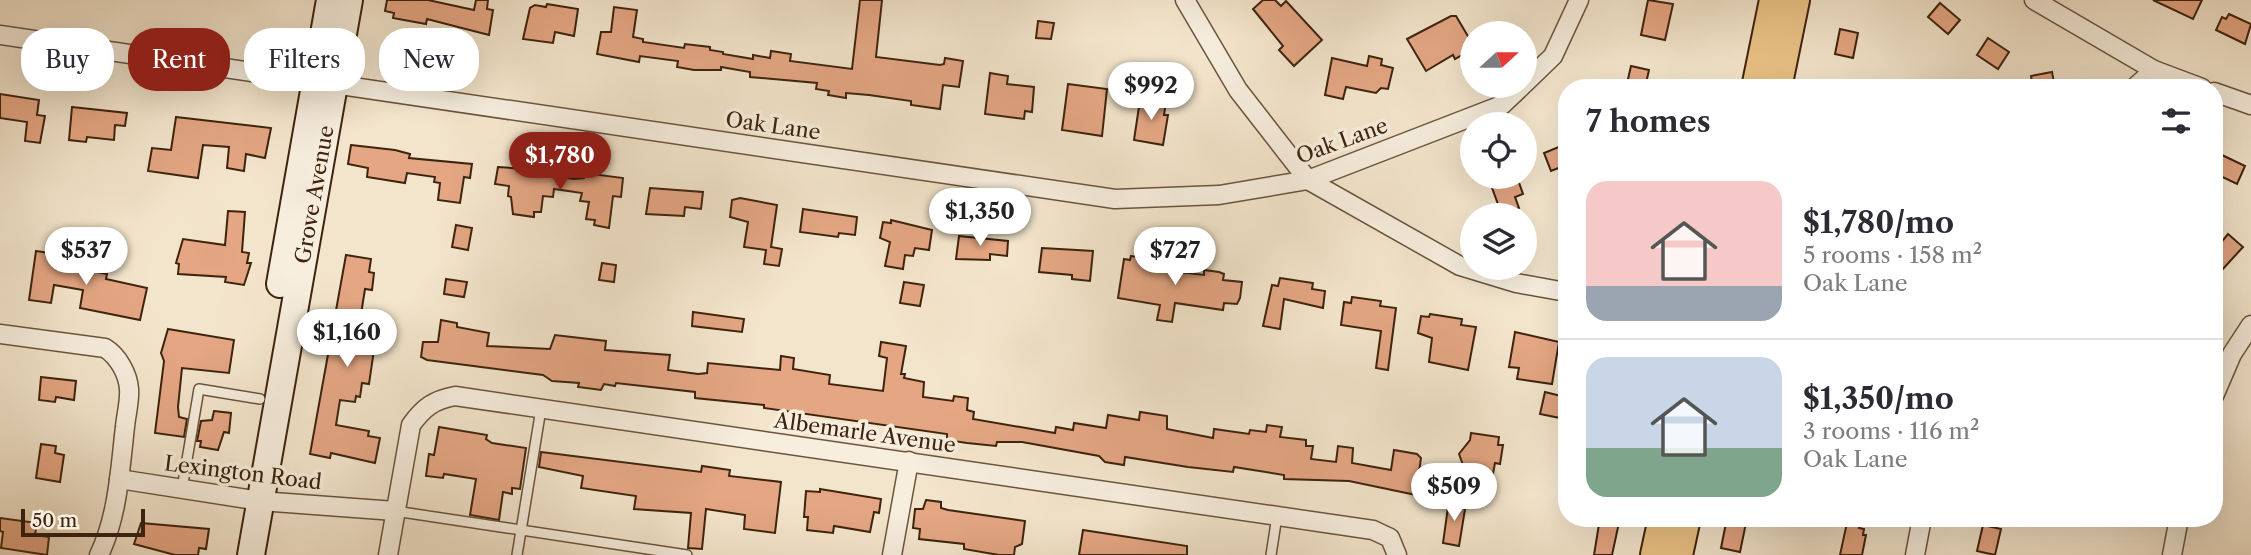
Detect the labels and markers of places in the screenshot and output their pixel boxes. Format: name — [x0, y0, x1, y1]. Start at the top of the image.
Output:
pin: $992 — [1110, 62, 1192, 122]
pin: $1,780 — [503, 132, 617, 192]
pin: $1,350 — [923, 188, 1037, 248]
pin: $537 — [45, 228, 127, 287]
pin: $727 — [1134, 228, 1216, 287]
pin: $1,160 — [290, 310, 404, 369]
pin: $509 — [1413, 463, 1495, 523]

